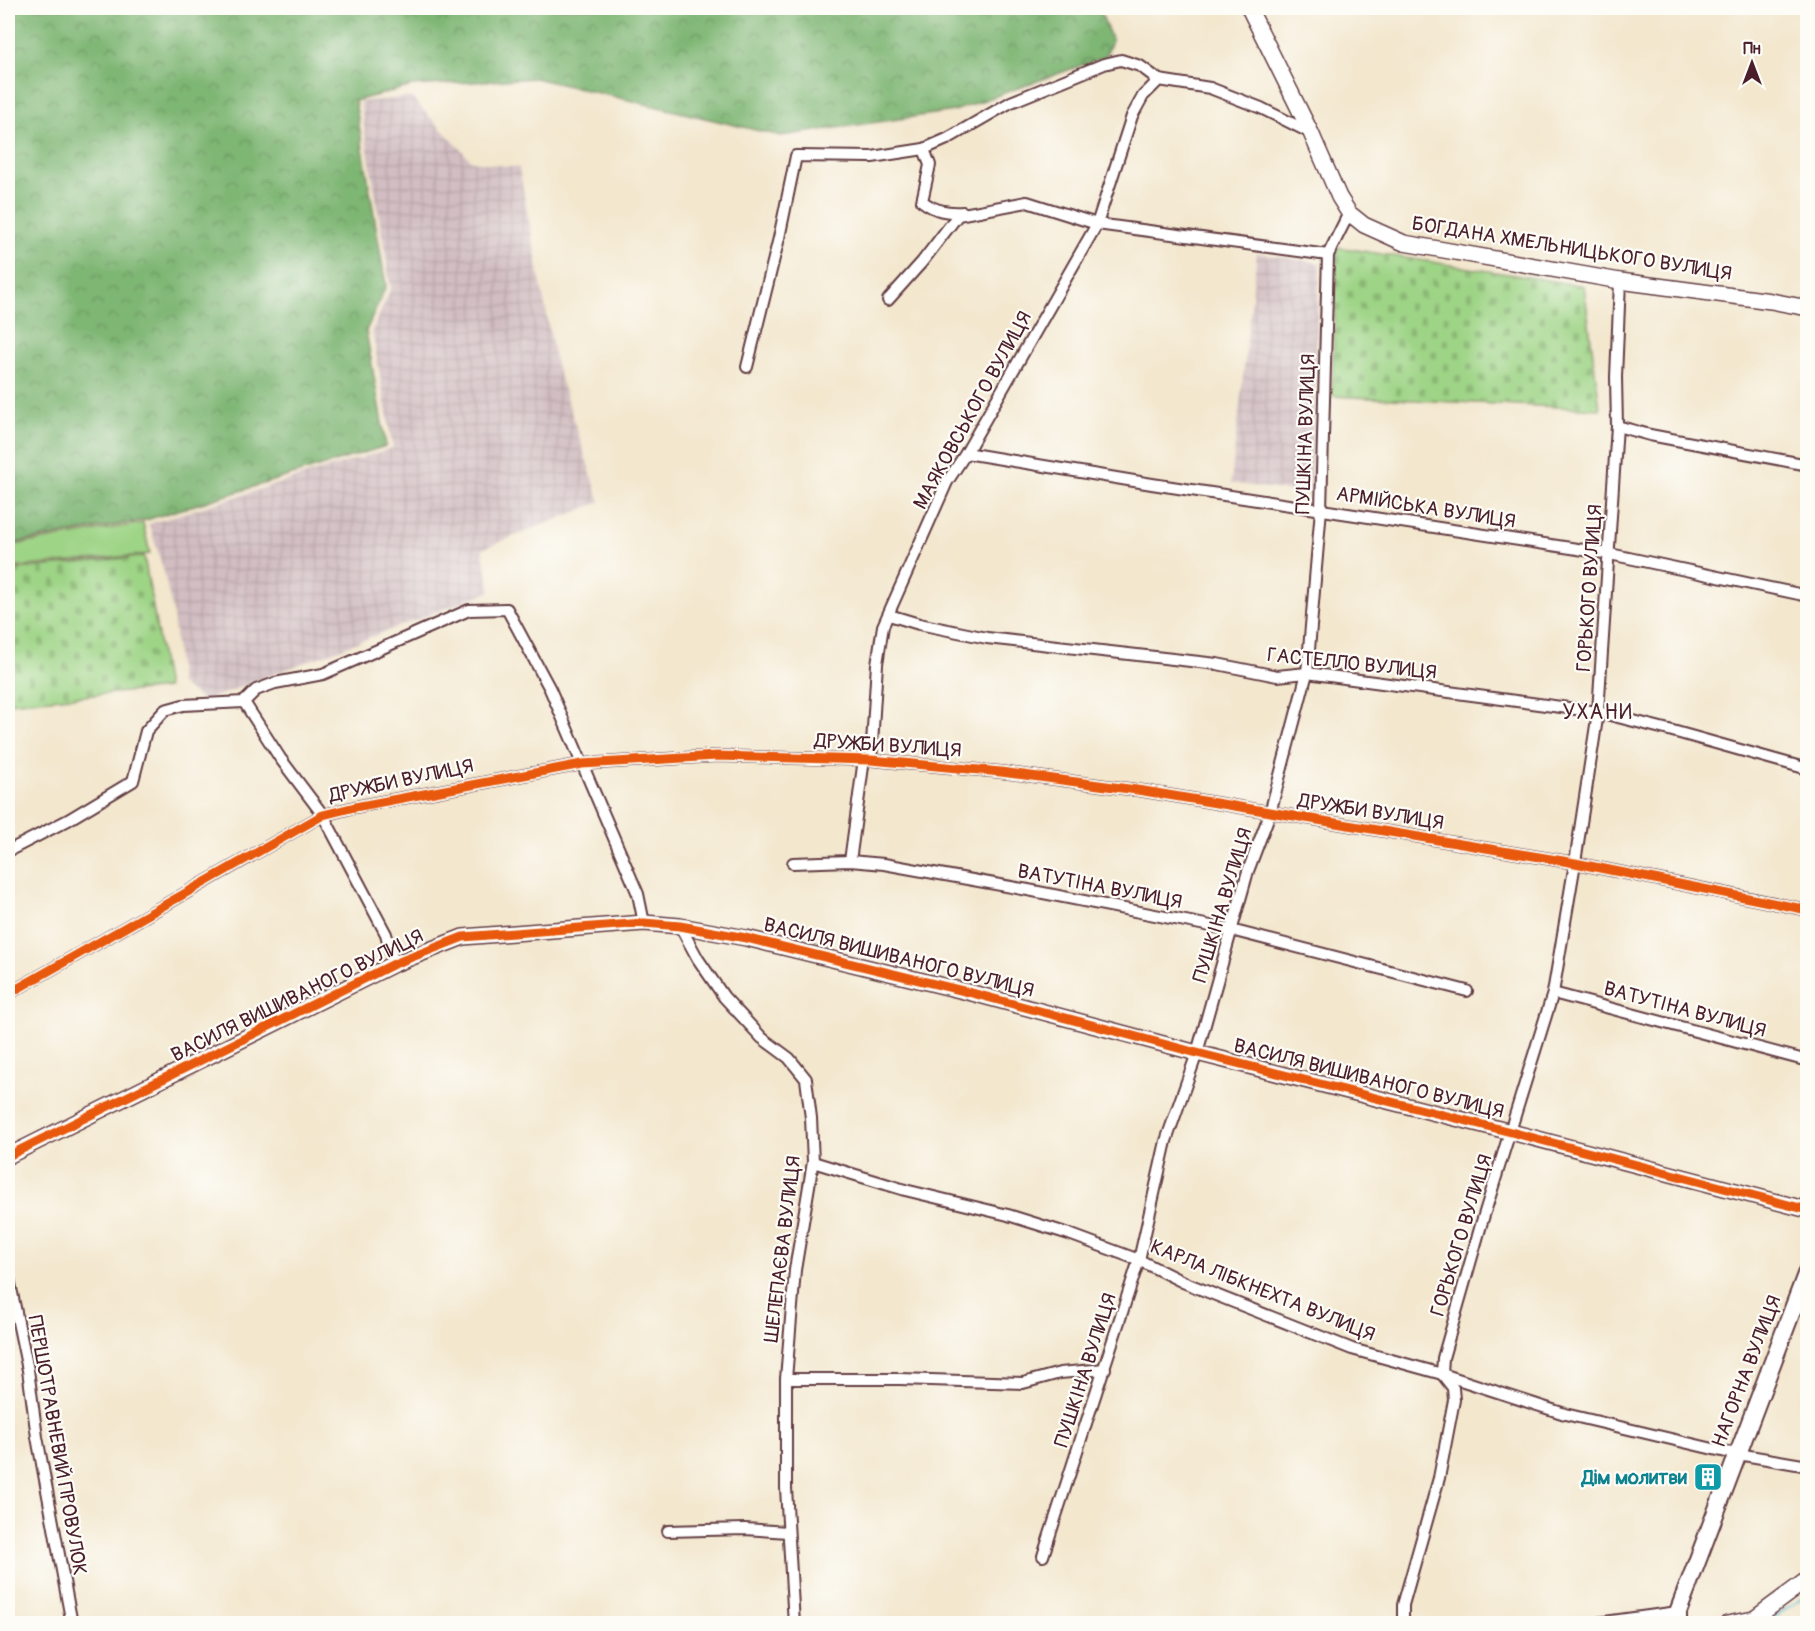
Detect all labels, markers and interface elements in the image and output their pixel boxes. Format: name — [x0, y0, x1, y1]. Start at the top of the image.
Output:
north arrow — [1722, 33, 1782, 93]
text: Пн — [1743, 39, 1761, 59]
street label: БОГДАНА ХМЕЛЬНИЦЬКОГО ВУЛИЦЯ — [1410, 211, 1734, 286]
street label: МАЯКОВСЬКОГО ВУЛИЦЯ — [908, 307, 1037, 514]
street label: ПУШКІНА ВУЛИЦЯ — [1290, 353, 1321, 515]
street label: АРМІЙСЬКА ВУЛИЦЯ — [1334, 481, 1517, 534]
street label: ГОРЬКОГО ВУЛИЦЯ — [1571, 503, 1608, 673]
street label: ГАСТЕЛЛО ВУЛИЦЯ — [1266, 642, 1438, 685]
district label: УХАНИ — [1563, 699, 1633, 726]
street label: ДРУЖБИ ВУЛИЦЯ — [813, 728, 962, 763]
street label: ДРУЖБИ ВУЛИЦЯ — [325, 753, 476, 808]
street label: ДРУЖБИ ВУЛИЦЯ — [1295, 787, 1446, 835]
street label: ПУШКІНА ВУЛИЦЯ — [1187, 825, 1258, 986]
street label: ВАТУТІНА ВУЛИЦЯ — [1015, 858, 1184, 915]
street label: ВАСИЛЯ ВИШИВАНОГО ВУЛИЦЯ — [761, 912, 1037, 1003]
street label: ВАСИЛЯ ВИШИВАНОГО ВУЛИЦЯ — [167, 923, 427, 1068]
street label: ВАТУТІНА ВУЛИЦЯ — [1601, 976, 1769, 1043]
street label: ВАСИЛЯ ВИШИВАНОГО ВУЛИЦЯ — [1231, 1033, 1507, 1124]
street label: ГОРЬКОГО ВУЛИЦЯ — [1425, 1151, 1498, 1319]
street label: ШЕЛЕПАЄВА ВУЛИЦЯ — [759, 1154, 806, 1344]
street label: КАРЛА ЛІБКНЕХТА ВУЛИЦЯ — [1147, 1234, 1379, 1347]
street label: ПУШКІНА ВУЛИЦЯ — [1049, 1290, 1122, 1450]
street label: НАГОРНА ВУЛИЦЯ — [1706, 1292, 1787, 1451]
street label: ПЕРШОТРАВНЕВИЙ ПРОВУЛОК — [22, 1313, 93, 1577]
building icon: Дім молитви — [1692, 1461, 1724, 1493]
place label: Дім молитви — [1581, 1465, 1687, 1490]

